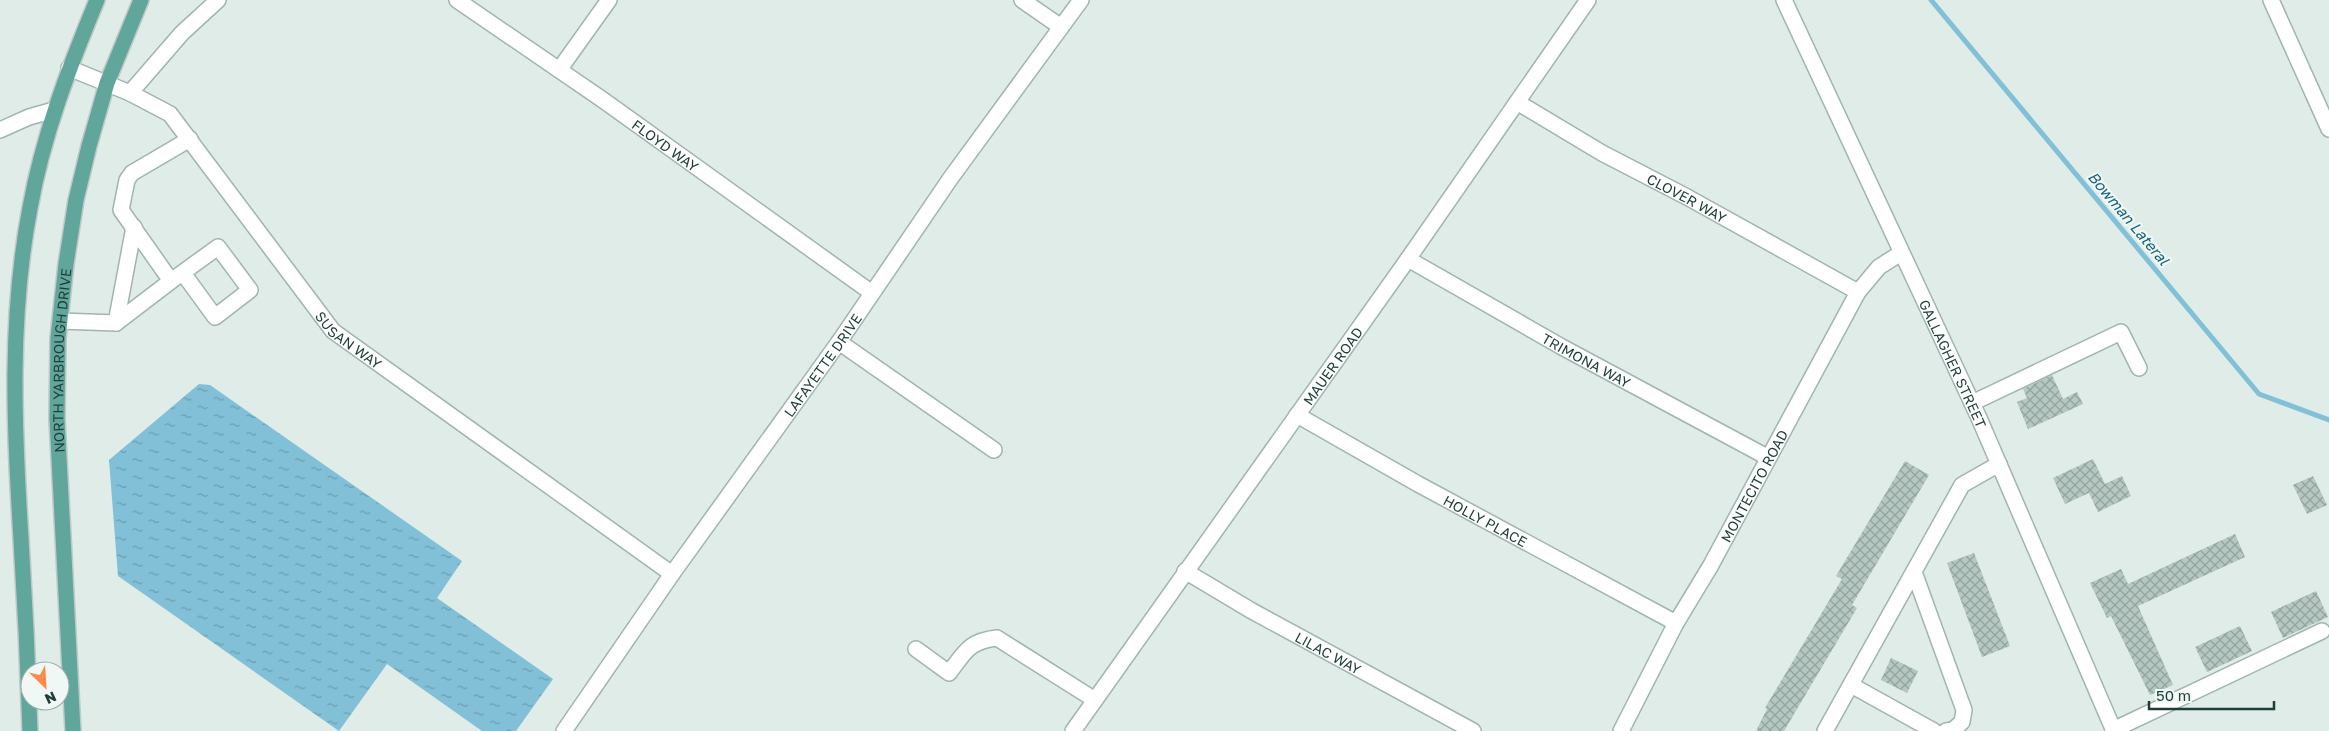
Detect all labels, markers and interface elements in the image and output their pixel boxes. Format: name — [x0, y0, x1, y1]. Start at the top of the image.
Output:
street label: FLOYD WAY — [629, 115, 702, 174]
water label: Bowman Lateral — [2085, 168, 2174, 269]
street label: CLOVER WAY — [1644, 169, 1730, 226]
street label: NORTH YARBROUGH DRIVE — [48, 267, 74, 453]
street label: GALLAGHER STREET — [1916, 297, 1991, 430]
street label: SUSAN WAY — [312, 307, 385, 372]
street label: LAFAYETTE DRIVE — [780, 310, 865, 420]
street label: MAUER ROAD — [1299, 323, 1366, 408]
street label: TRIMONA WAY — [1539, 329, 1634, 391]
street label: MONTECITO ROAD — [1717, 427, 1791, 545]
street label: HOLLY PLACE — [1441, 491, 1530, 550]
street label: LILAC WAY — [1293, 628, 1364, 677]
north arrow — [20, 661, 70, 711]
scale bar — [2149, 678, 2274, 710]
text: 50 m — [2156, 686, 2191, 704]
text: N — [42, 688, 59, 708]

